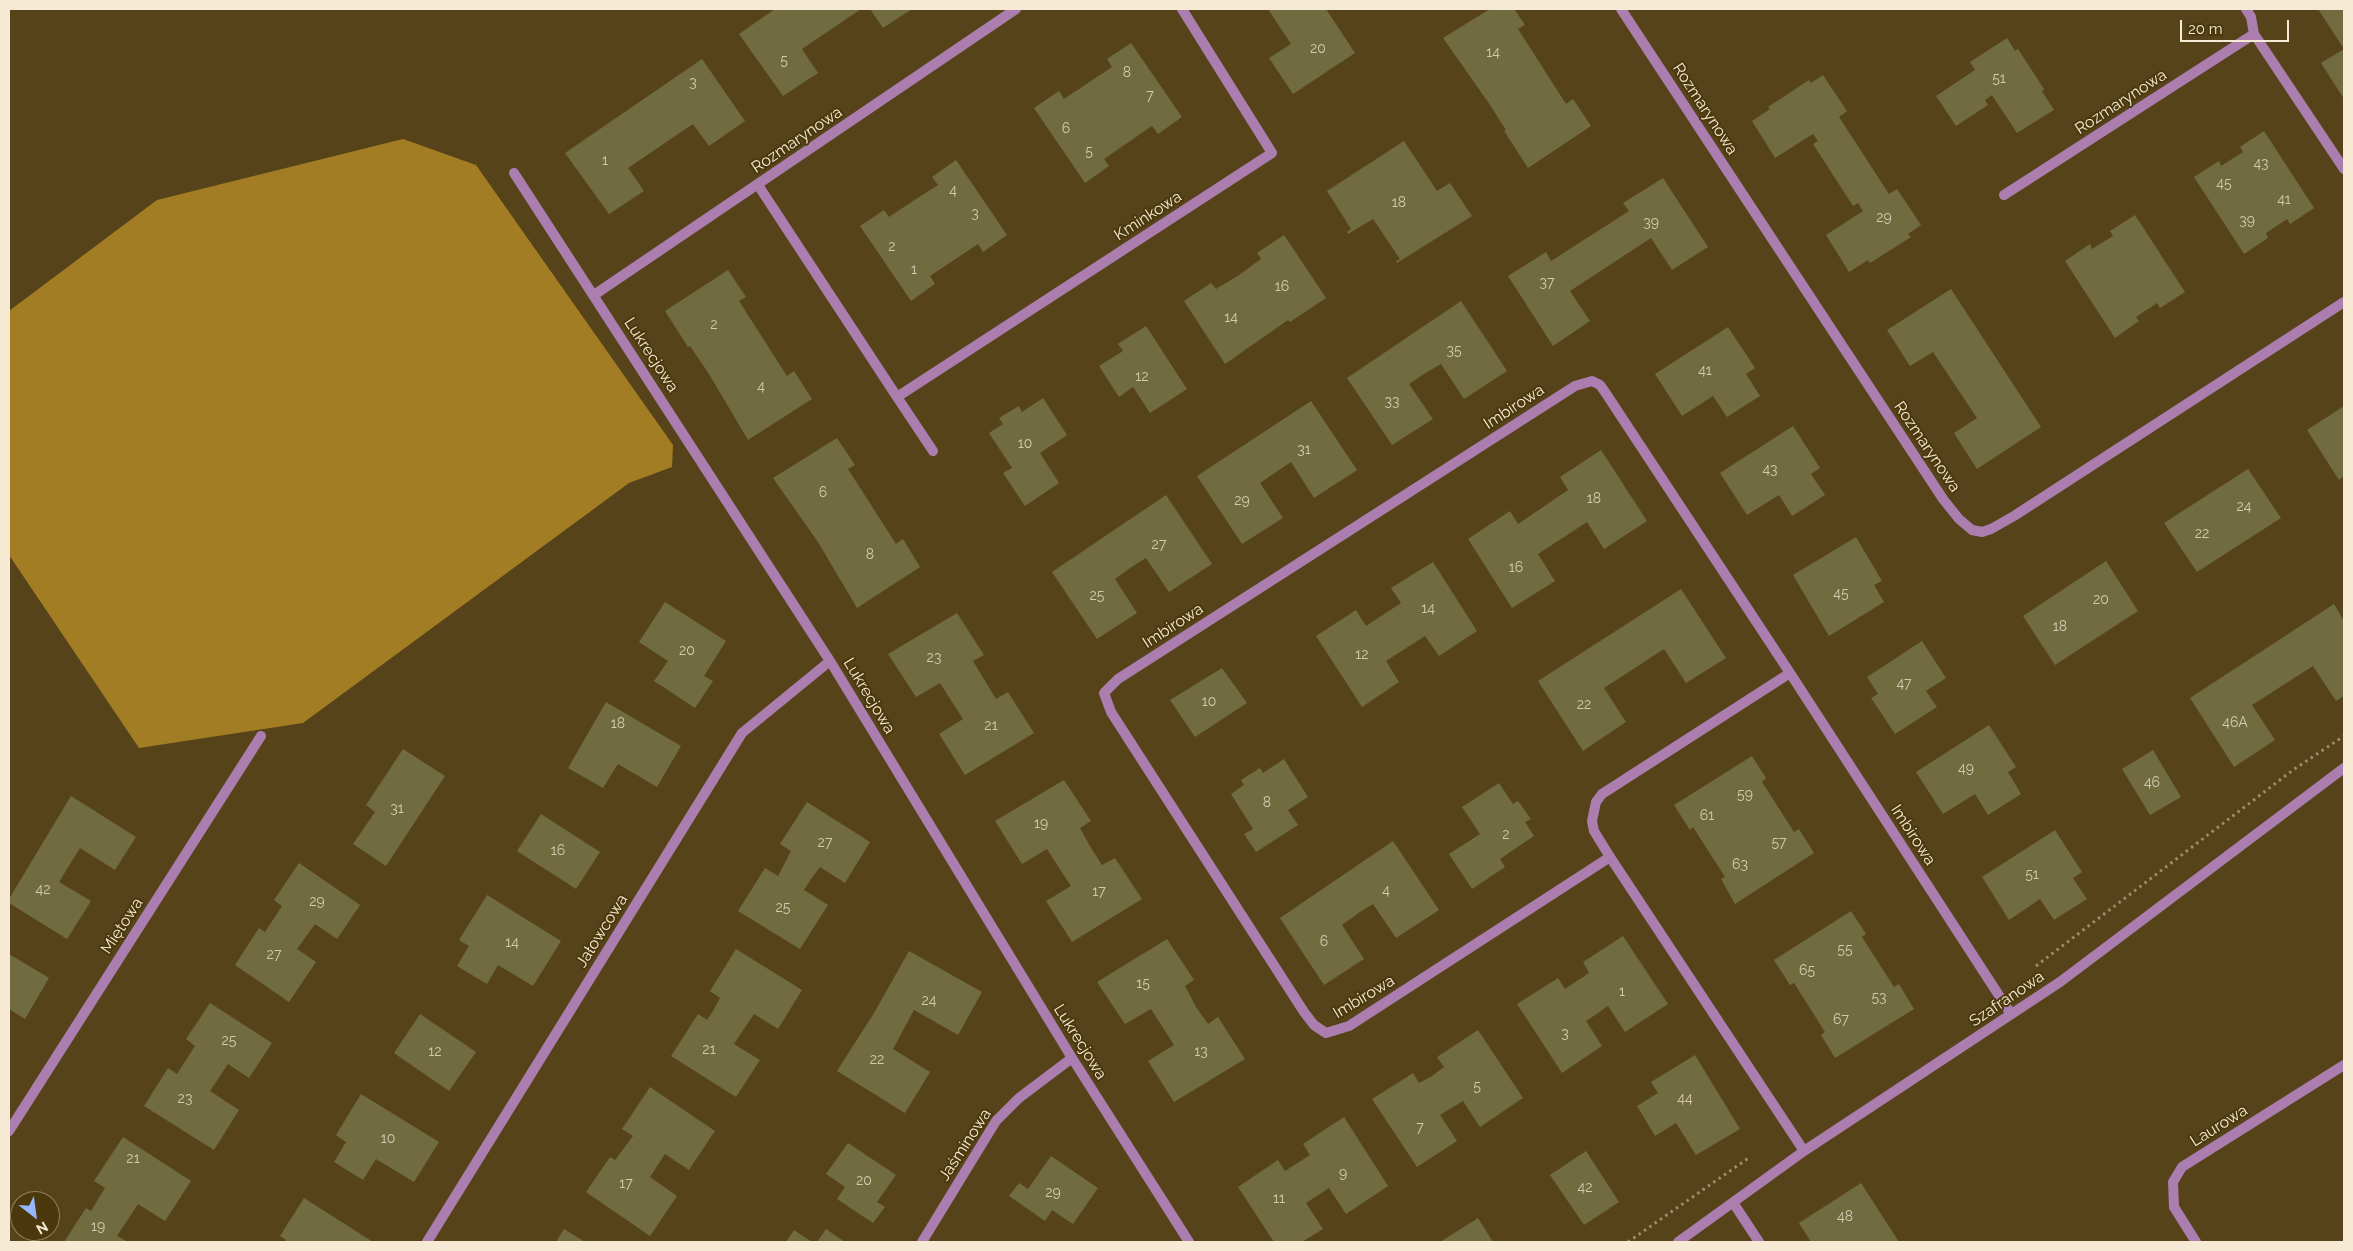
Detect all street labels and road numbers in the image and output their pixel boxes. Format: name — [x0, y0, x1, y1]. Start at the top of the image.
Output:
street label: Rozmarynowa — [1668, 60, 1742, 158]
street label: Rozmarynowa — [2072, 65, 2170, 139]
street label: Rozmarynowa — [748, 103, 846, 177]
street label: Kminkowa — [1111, 187, 1185, 245]
street label: Lukrecjowa — [620, 314, 682, 396]
street label: Imbirowa — [1480, 380, 1548, 434]
street label: Rozmarynowa — [1890, 398, 1964, 496]
street label: Imbirowa — [1139, 599, 1207, 653]
street label: Lukrecjowa — [839, 655, 899, 737]
street label: Imbirowa — [1886, 801, 1940, 869]
street label: Jałowcowa — [572, 891, 632, 971]
street label: Miętowa — [97, 894, 147, 958]
street label: Szafranowa — [1966, 967, 2048, 1031]
street label: Imbirowa — [1330, 971, 1398, 1023]
street label: Lukrecjowa — [1049, 1001, 1111, 1083]
street label: Laurowa — [2187, 1101, 2251, 1151]
street label: Jaśminowa — [935, 1105, 995, 1185]

